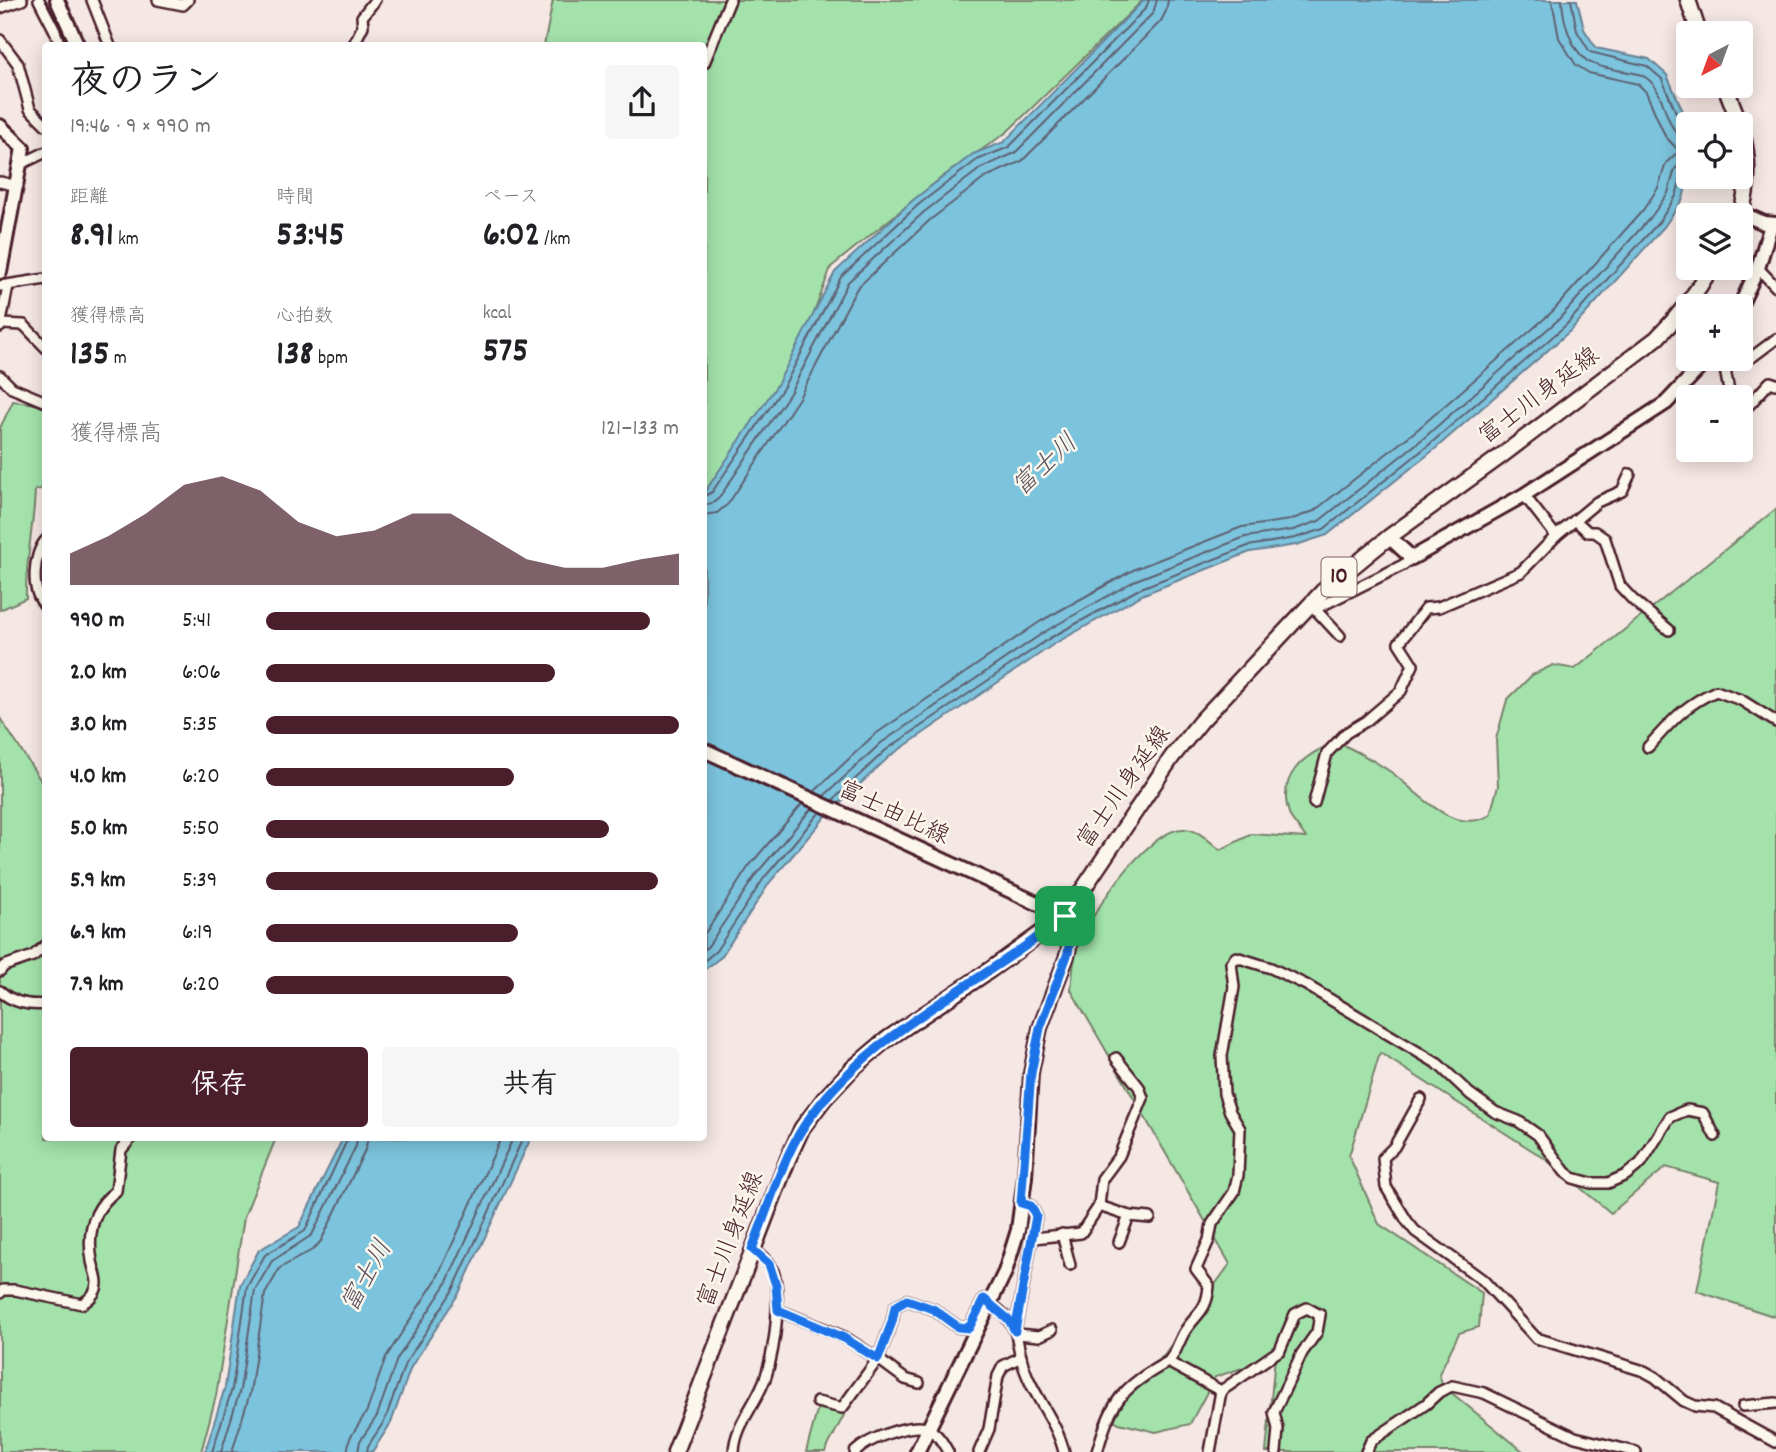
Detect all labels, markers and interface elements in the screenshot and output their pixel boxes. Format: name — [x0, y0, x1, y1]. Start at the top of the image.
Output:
north arrow — [1676, 21, 1754, 98]
map controls — [1676, 21, 1753, 462]
text: 夜のラン — [70, 57, 222, 112]
button: share — [605, 65, 679, 139]
text: 19:46 · 9 × 990 m — [70, 111, 211, 144]
button: locate — [1676, 112, 1753, 189]
text: 距離 — [70, 185, 108, 212]
text: 時間 — [276, 185, 314, 212]
text: ペース — [483, 185, 539, 212]
button: layers — [1676, 203, 1753, 280]
text: 8.91 — [70, 212, 114, 262]
text: 53:45 — [276, 212, 345, 262]
text: 6:02 — [483, 212, 540, 262]
text: km — [114, 227, 139, 254]
text: /km — [540, 227, 571, 254]
button: + — [1676, 294, 1753, 371]
text: kcal — [483, 301, 512, 328]
text: 獲得標高 — [70, 304, 146, 331]
text: 心拍数 — [276, 304, 333, 331]
text: 575 — [483, 328, 528, 378]
text: 135 — [70, 331, 109, 381]
text: 138 — [276, 331, 314, 381]
street label: 富士川身延線 — [1472, 340, 1608, 454]
text: m — [109, 346, 127, 373]
text: bpm — [314, 346, 348, 373]
button: − — [1676, 385, 1753, 462]
text: 121–133 m — [601, 413, 679, 446]
text: 獲得標高 — [70, 419, 162, 452]
water label: 富士川 — [1005, 426, 1087, 506]
road number: 10 — [1322, 558, 1356, 596]
text: 990 m — [70, 605, 125, 638]
text: 5:41 — [182, 605, 211, 638]
text: 2.0 km — [70, 657, 127, 690]
text: 6:06 — [182, 657, 221, 690]
text: 3.0 km — [70, 709, 127, 742]
text: 5:35 — [182, 709, 217, 742]
street label: 富士川身延線 — [1070, 719, 1180, 857]
text: 4.0 km — [70, 761, 126, 794]
text: 6:20 — [182, 761, 220, 794]
street label: 富士由比線 — [831, 773, 955, 855]
text: 5.0 km — [70, 813, 128, 846]
text: 5:50 — [182, 813, 220, 846]
text: 5.9 km — [70, 865, 126, 898]
text: 5:39 — [182, 865, 217, 898]
pin — [1035, 886, 1095, 946]
icon: arrive — [1046, 897, 1084, 935]
text: 6.9 km — [70, 917, 126, 950]
text: 6:19 — [182, 917, 213, 950]
text: 7.9 km — [70, 969, 124, 1002]
text: 6:20 — [182, 969, 220, 1002]
button: 保存 — [70, 1047, 368, 1127]
button: 共有 — [382, 1047, 679, 1127]
street label: 富士川身延線 — [690, 1167, 774, 1313]
water label: 富士川 — [333, 1234, 403, 1320]

